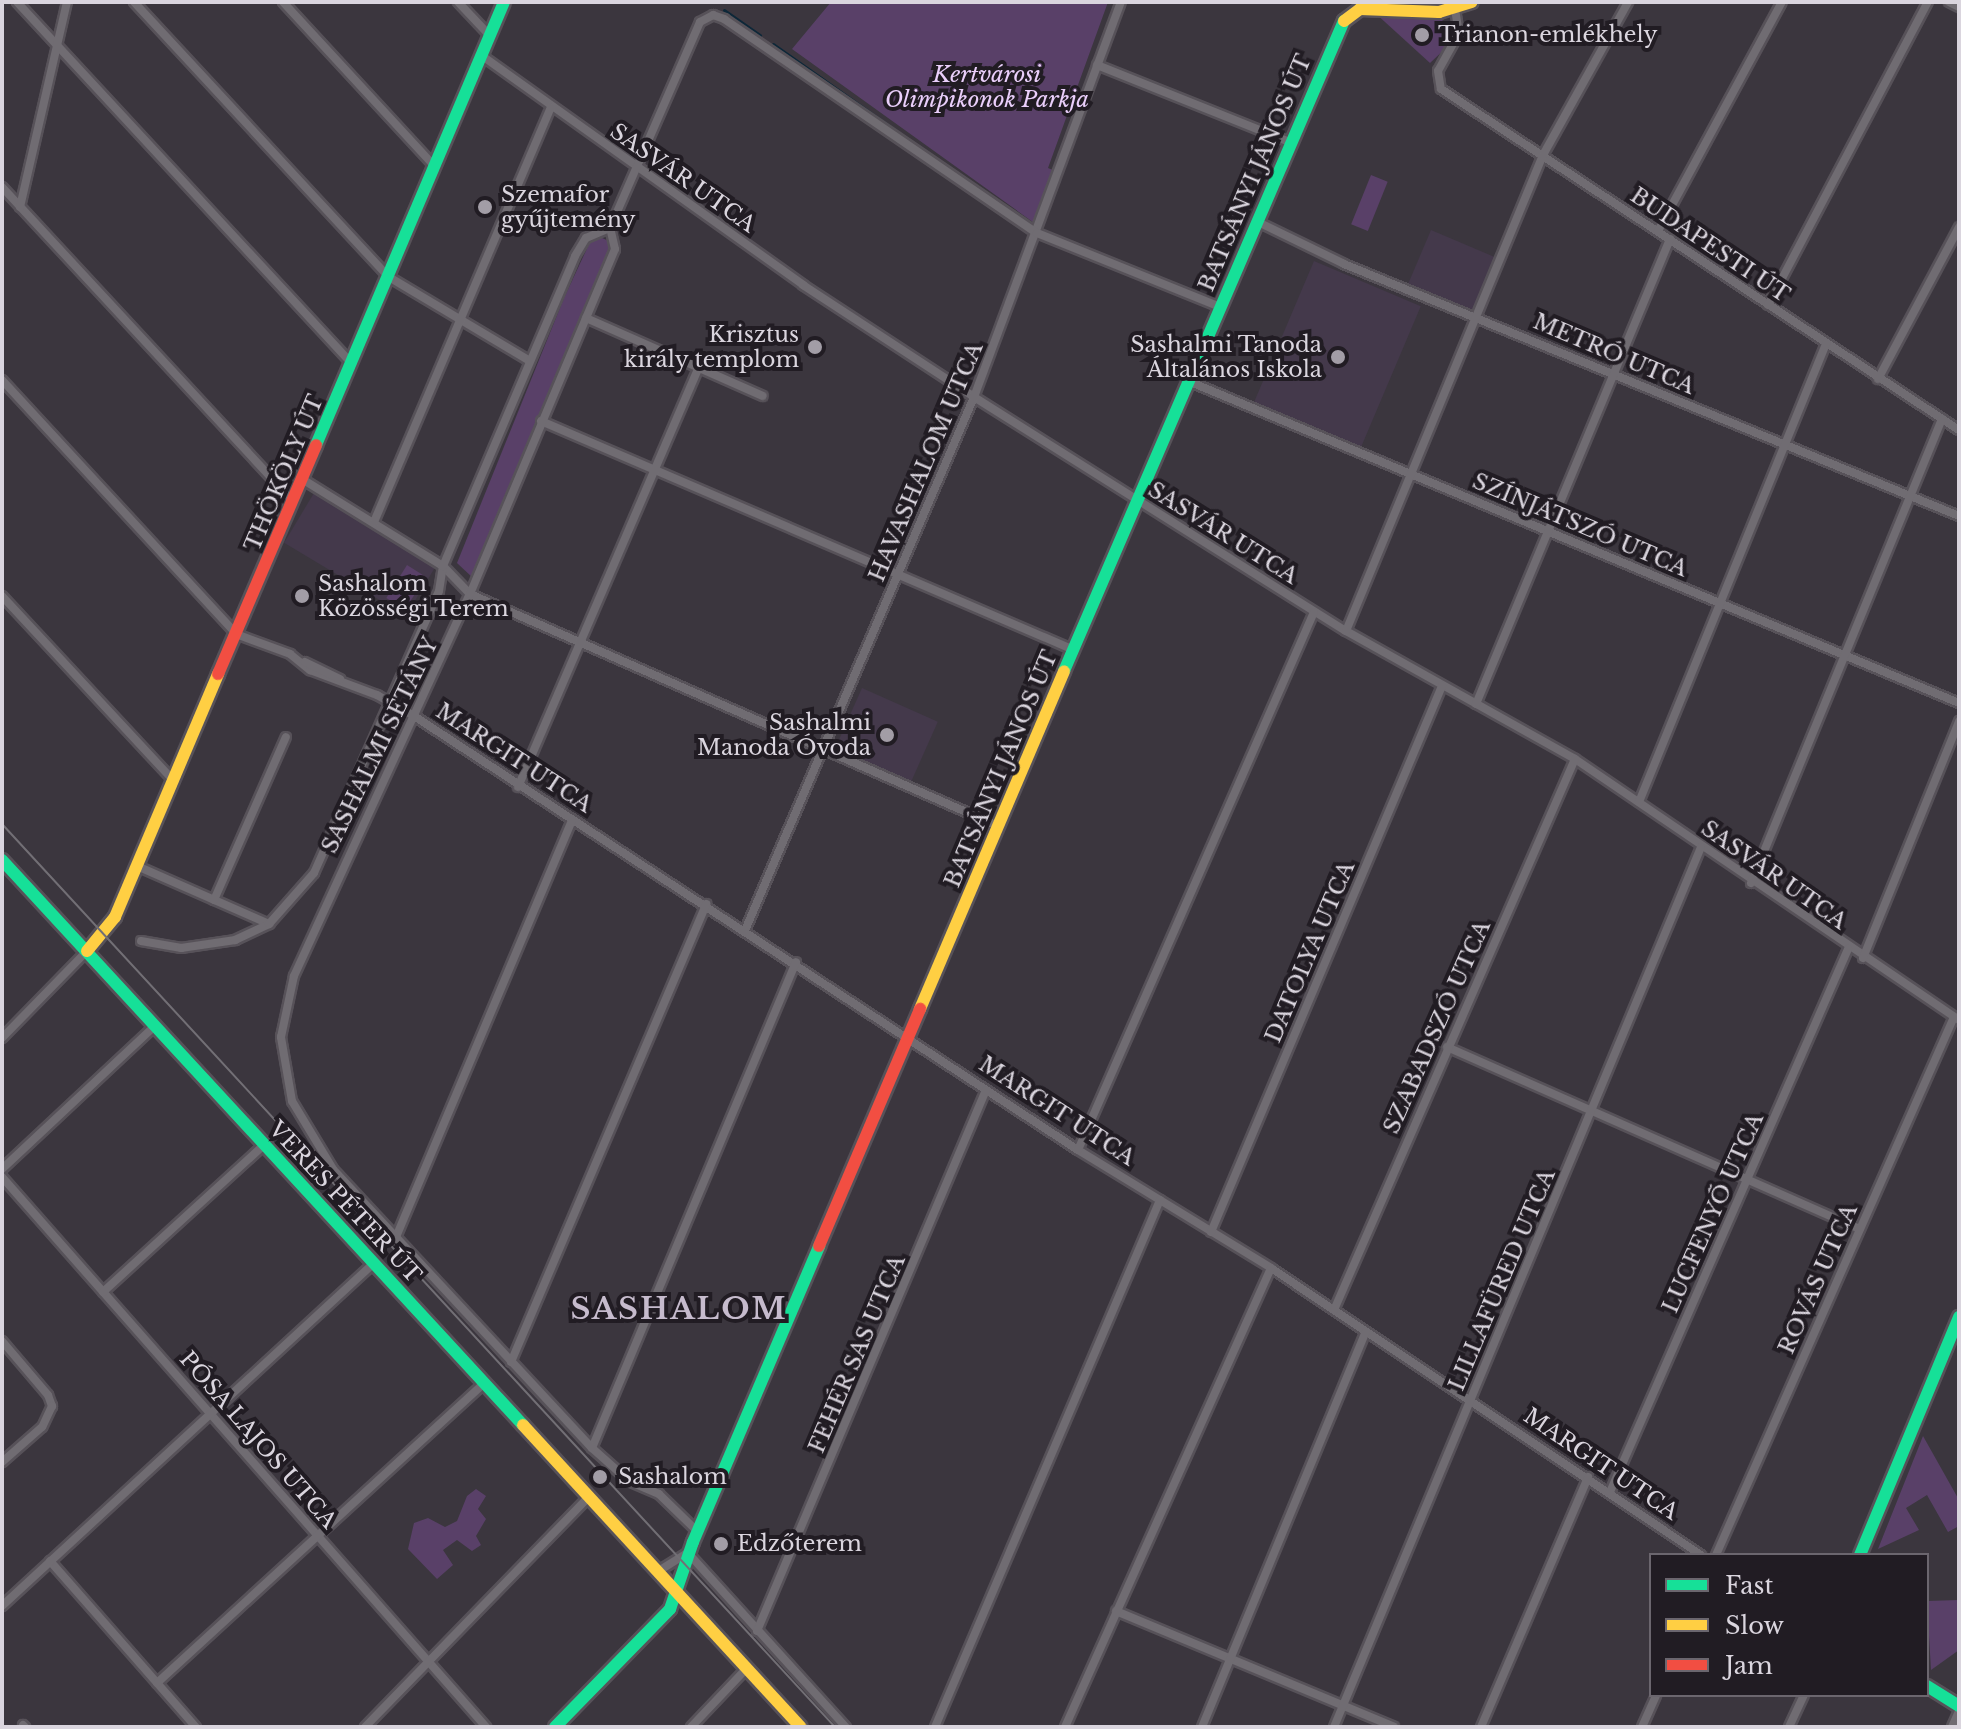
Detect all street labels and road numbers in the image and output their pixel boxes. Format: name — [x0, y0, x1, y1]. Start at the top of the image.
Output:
street label: BATSÁNYI JÁNOS ÚT — [1193, 51, 1317, 295]
street label: SASVÁR UTCA — [605, 118, 761, 238]
street label: BUDAPESTI ÚT — [1625, 182, 1795, 308]
street label: METRÓ UTCA — [1529, 308, 1699, 400]
street label: HAVASHALOM UTCA — [864, 338, 988, 586]
street label: THÖKÖLY ÚT — [239, 390, 329, 556]
street label: SZÍNJÁTSZÓ UTCA — [1469, 468, 1691, 582]
street label: SASVÁR UTCA — [1143, 476, 1303, 590]
street label: SASHALMI SÉTÁNY — [316, 633, 444, 857]
street label: BATSÁNYI JÁNOS ÚT — [939, 647, 1063, 891]
street label: MARGIT UTCA — [431, 698, 597, 818]
street label: SASVÁR UTCA — [1696, 815, 1852, 935]
street label: DATOLYA UTCA — [1260, 857, 1360, 1047]
street label: SZABADSZÓ UTCA — [1378, 916, 1496, 1138]
street label: MARGIT UTCA — [974, 1051, 1140, 1171]
street label: LUCFENYŐ UTCA — [1657, 1109, 1769, 1317]
street label: VERES PÉTER ÚT — [263, 1115, 427, 1289]
street label: LILLAFÜRED UTCA — [1443, 1165, 1561, 1395]
street label: ROVÁS UTCA — [1773, 1200, 1863, 1358]
street label: FEHÉR SAS UTCA — [803, 1251, 911, 1457]
street label: PÓSA LAJOS UTCA — [174, 1346, 342, 1534]
street label: MARGIT UTCA — [1518, 1402, 1684, 1526]

